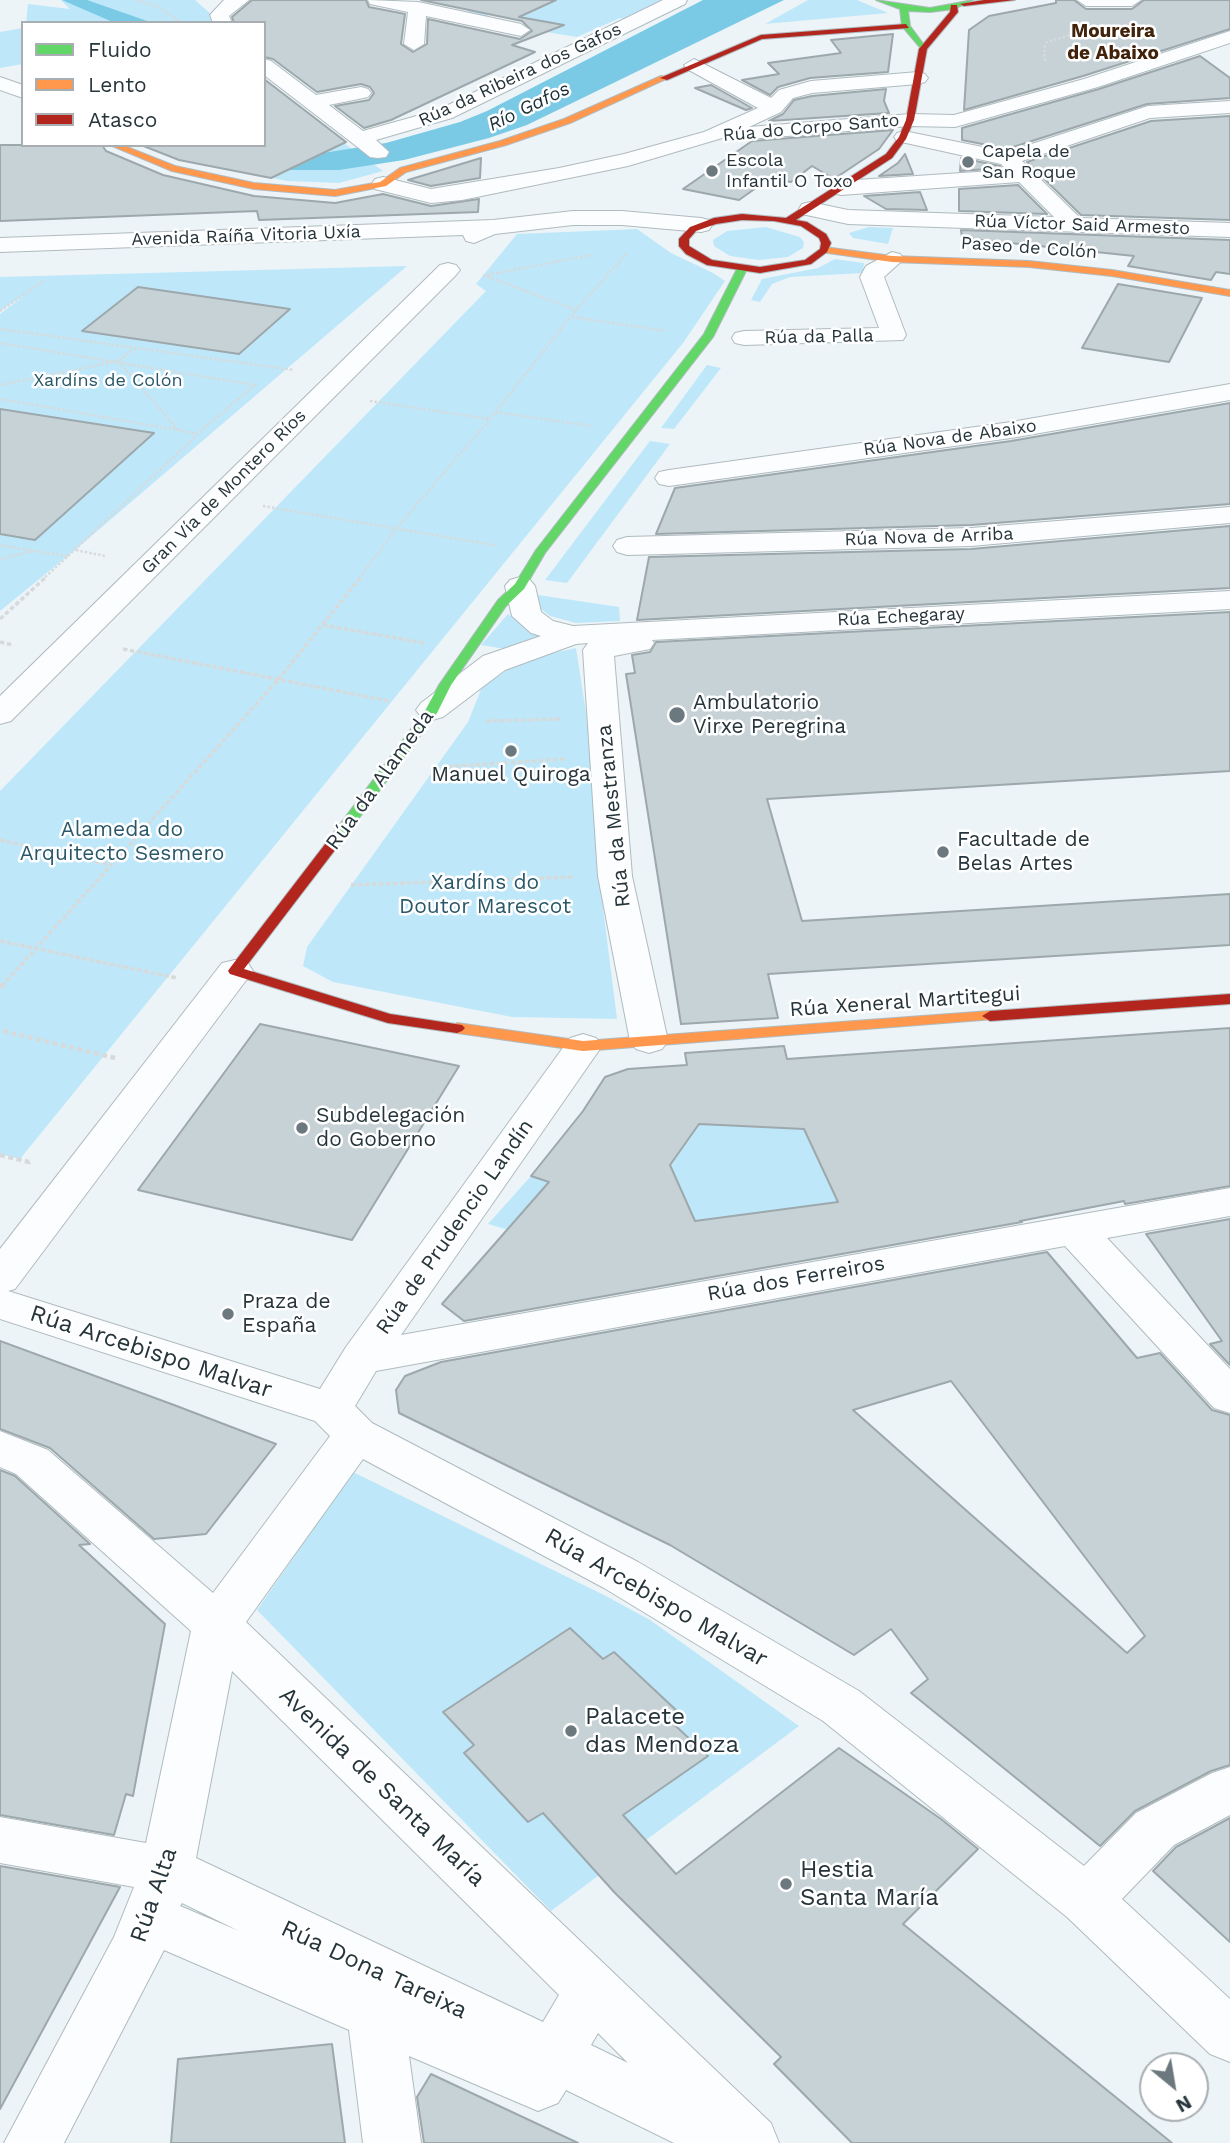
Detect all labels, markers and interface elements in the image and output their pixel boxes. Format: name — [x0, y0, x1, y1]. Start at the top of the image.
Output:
street label: Rúa da Ribeira dos Gafos — [415, 18, 625, 132]
district label: Moureira de Abaixo — [1067, 20, 1159, 64]
legend — [21, 21, 266, 147]
text: Fluido — [88, 37, 152, 62]
text: Lento — [88, 72, 147, 97]
water label: Río Gafos — [484, 77, 574, 137]
text: Atasco — [88, 107, 157, 132]
street label: Rúa do Corpo Santo — [722, 110, 900, 146]
place label: Capela de San Roque — [982, 141, 1076, 184]
place label: Escola Infantil O Toxo — [726, 150, 853, 192]
marker: Capela de San Roque — [960, 154, 976, 170]
marker: Escola Infantil O Toxo — [704, 163, 720, 179]
street label: Rúa Víctor Said Armesto — [974, 210, 1190, 240]
street label: Avenida Raíña Vitoria Uxía — [131, 221, 361, 251]
street label: Paseo de Colón — [960, 232, 1098, 264]
street label: Rúa da Palla — [764, 325, 874, 349]
park label: Xardíns de Colón — [33, 370, 183, 392]
street label: Gran Vía de Montero Ríos — [137, 405, 311, 579]
street label: Rúa Nova de Abaixo — [862, 415, 1038, 461]
street label: Rúa Nova de Arriba — [844, 523, 1014, 551]
street label: Rúa Echegaray — [837, 603, 965, 631]
place label: Ambulatorio Virxe Peregrina — [693, 690, 846, 740]
street label: Rúa da Alameda — [321, 705, 439, 855]
marker: Ambulatorio Virxe Peregrina — [667, 705, 687, 725]
street label: Rúa da Mestranza — [592, 723, 636, 909]
marker: Manuel Quiroga — [503, 743, 519, 759]
place label: Manuel Quiroga — [431, 762, 591, 788]
park label: Alameda do Arquitecto Sesmero — [20, 817, 224, 867]
place label: Facultade de Belas Artes — [957, 827, 1090, 877]
marker: Facultade de Belas Artes — [935, 844, 951, 860]
park label: Xardíns do Doutor Marescot — [399, 870, 571, 920]
street label: Rúa Xeneral Martitegui — [789, 981, 1021, 1023]
place label: Subdelegación do Goberno — [316, 1103, 465, 1153]
street label: Rúa de Prudencio Landín — [371, 1114, 539, 1340]
marker: Subdelegación do Goberno — [294, 1120, 310, 1136]
street label: Rúa dos Ferreiros — [705, 1251, 887, 1307]
place label: Praza de España — [242, 1289, 331, 1339]
street label: Rúa Arcebispo Malvar — [26, 1299, 276, 1405]
marker: Praza de España — [220, 1306, 236, 1322]
street label: Rúa Arcebispo Malvar — [539, 1522, 773, 1674]
street label: Avenida de Santa María — [273, 1681, 491, 1893]
place label: Palacete das Mendoza — [585, 1703, 739, 1759]
marker: Palacete das Mendoza — [563, 1723, 579, 1739]
street label: Rúa Alta — [124, 1844, 184, 1946]
place label: Hestia Santa María — [800, 1856, 939, 1912]
marker: Hestia Santa María — [778, 1876, 794, 1892]
street label: Rúa Dona Tareixa — [276, 1914, 472, 2026]
north arrow — [1139, 2052, 1209, 2122]
text: N — [1172, 2090, 1196, 2117]

